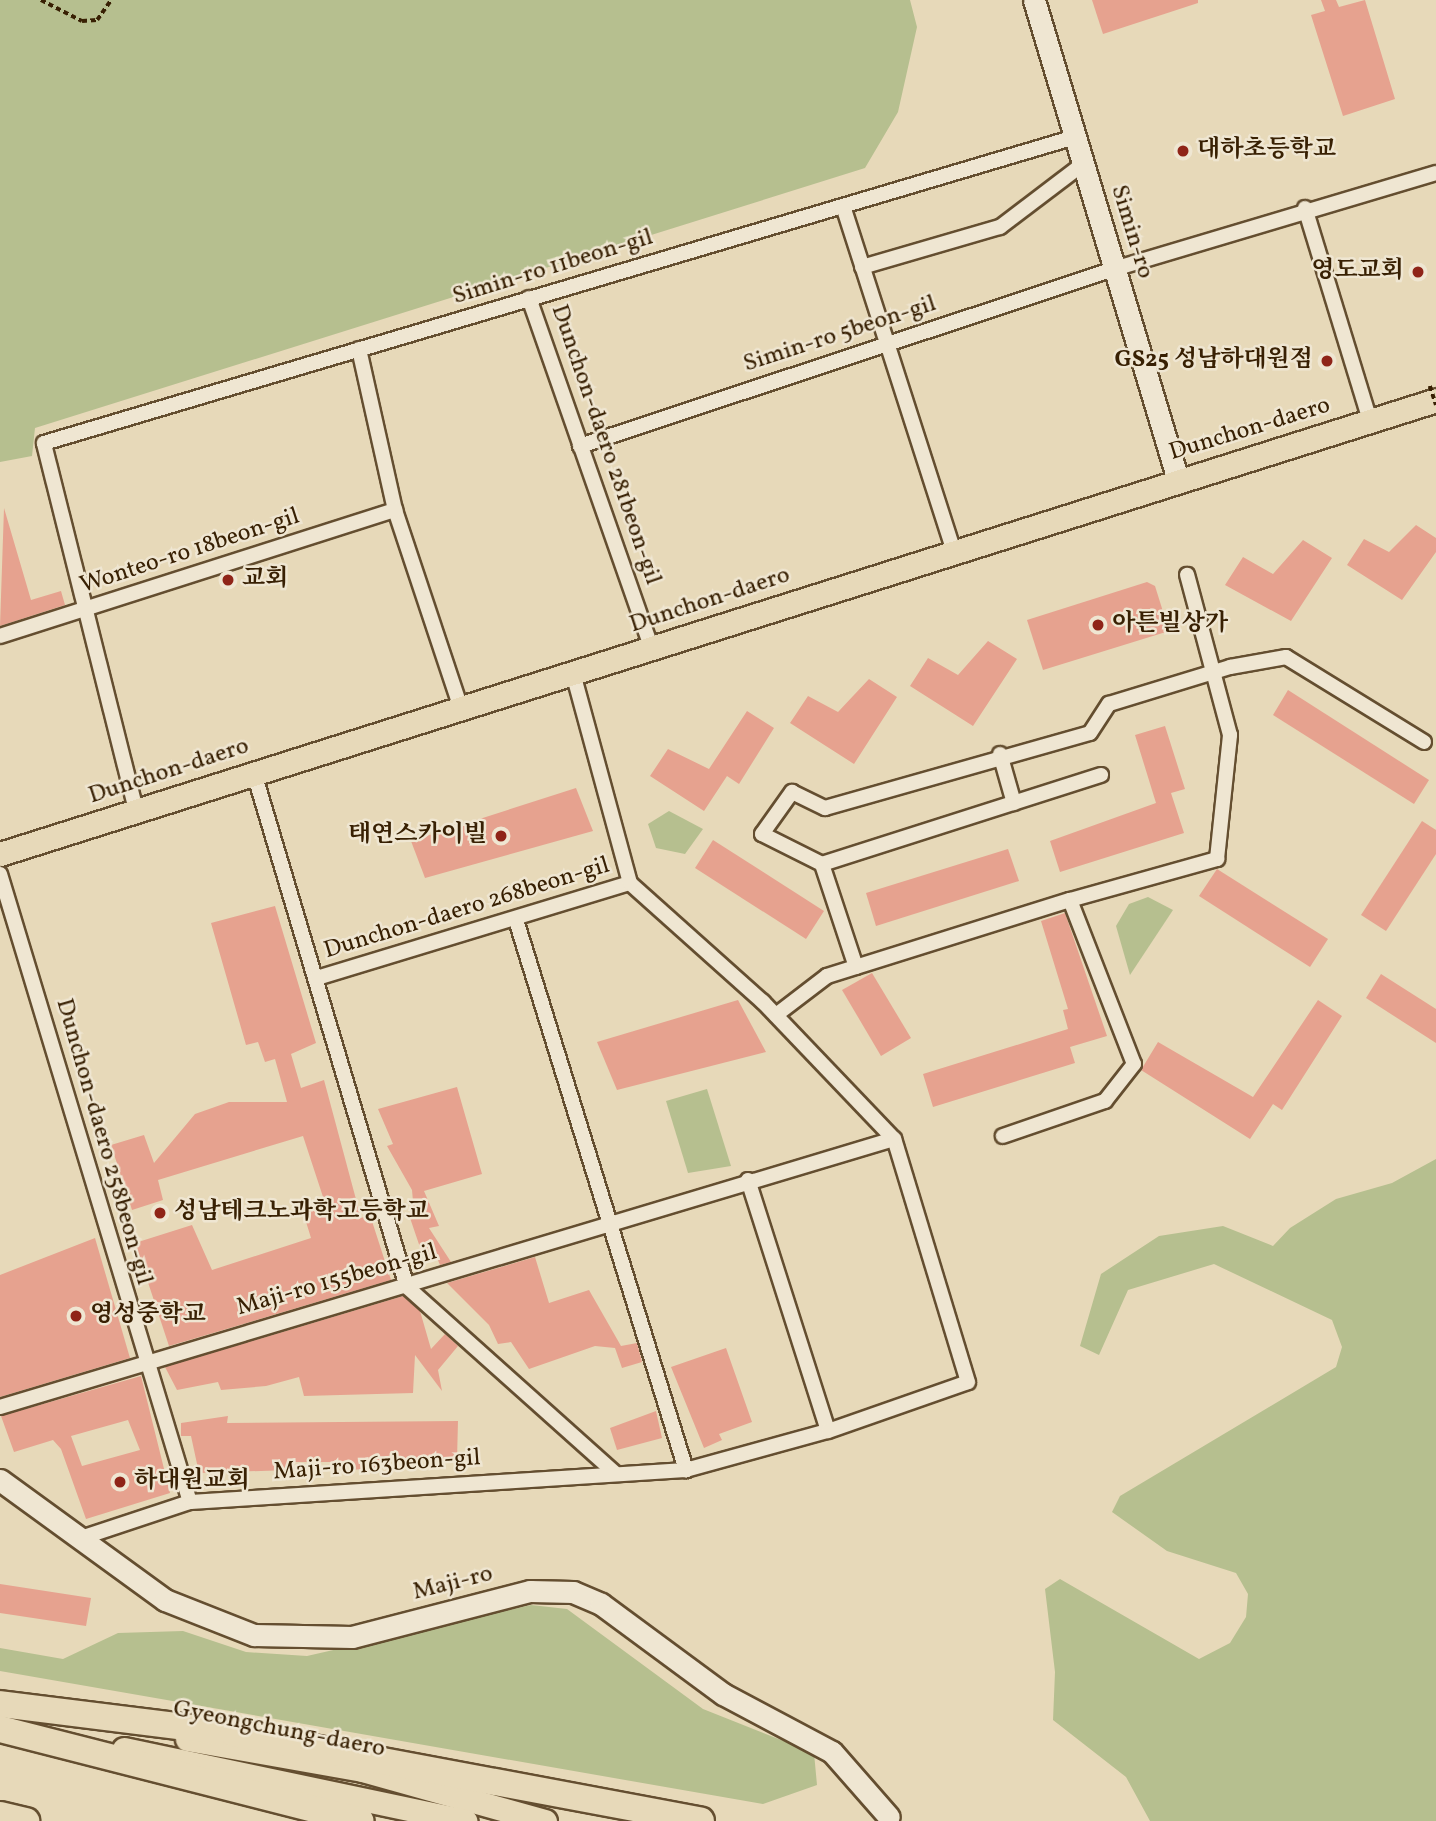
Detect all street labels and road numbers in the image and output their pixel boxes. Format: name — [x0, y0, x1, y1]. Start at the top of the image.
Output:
street label: Simin-ro — [1103, 182, 1159, 282]
street label: Simin-ro 11beon-gil — [449, 224, 657, 312]
street label: Simin-ro 5beon-gil — [740, 290, 940, 380]
street label: Dunchon-daero 281beon-gil — [543, 301, 667, 589]
street label: Dunchon-daero — [1166, 392, 1334, 468]
street label: Wonteo-ro 18beon-gil — [77, 503, 303, 601]
street label: Dunchon-daero — [626, 562, 794, 640]
street label: Dunchon-daero — [85, 733, 253, 811]
street label: Dunchon-daero 268beon-gil — [321, 852, 613, 966]
street label: Dunchon-daero 258beon-gil — [48, 996, 158, 1288]
street label: Maji-ro 155beon-gil — [234, 1239, 440, 1323]
street label: Maji-ro 163beon-gil — [272, 1444, 482, 1488]
street label: Maji-ro — [410, 1560, 496, 1608]
street label: Gyeongchung-daero — [171, 1695, 387, 1765]

